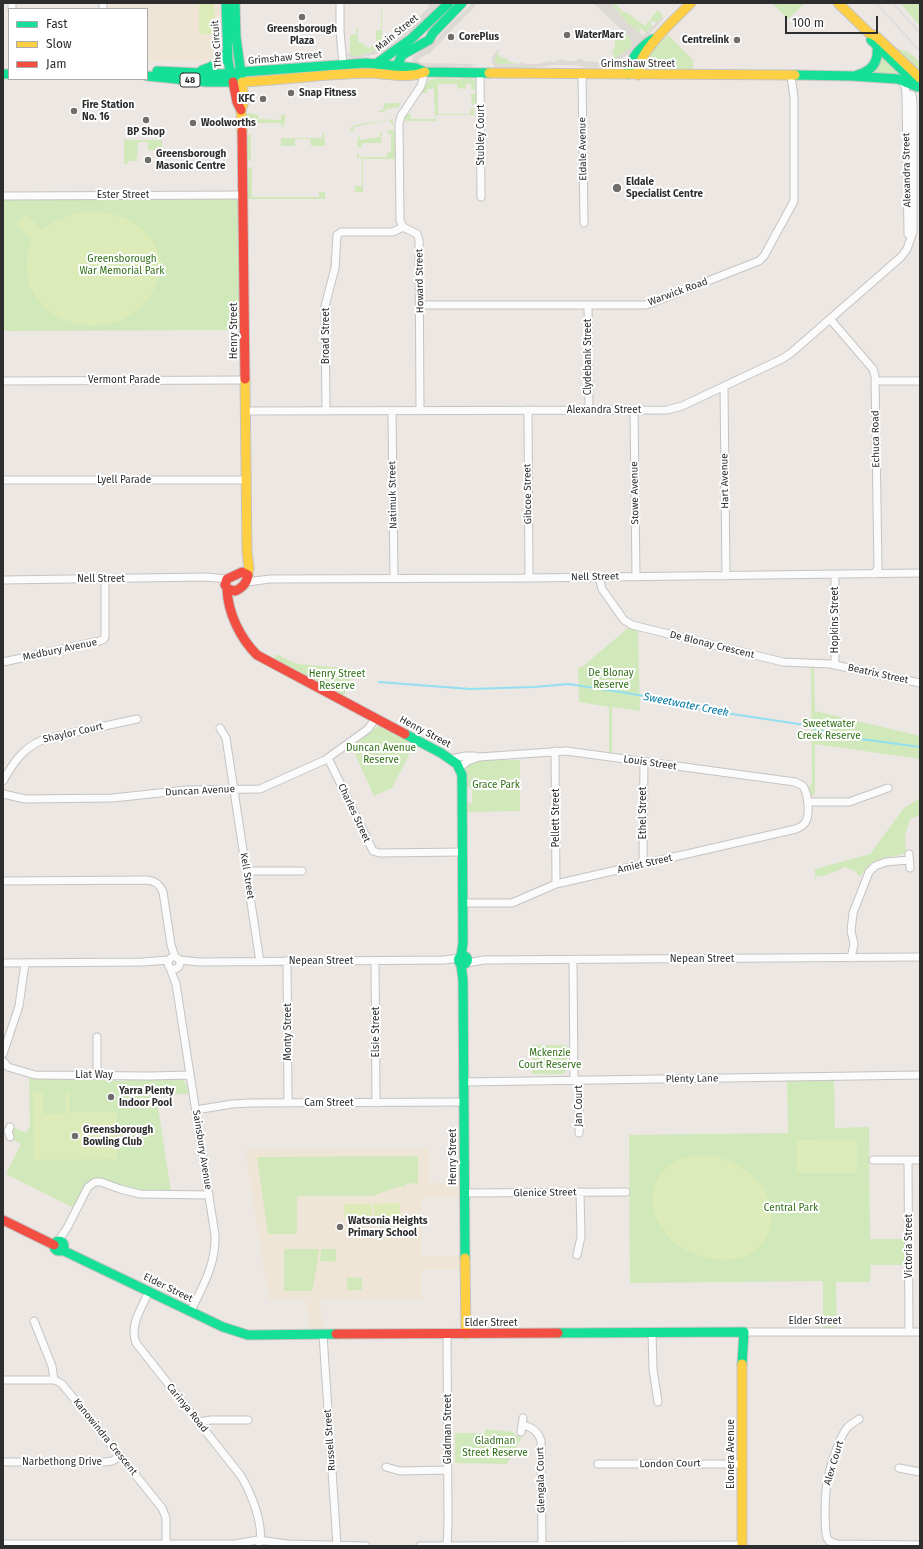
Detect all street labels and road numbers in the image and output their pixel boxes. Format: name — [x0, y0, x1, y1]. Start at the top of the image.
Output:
street label: Main Street — [373, 12, 421, 54]
street label: The Circuit — [209, 20, 225, 68]
street label: Grimshaw Street — [247, 49, 323, 67]
street label: Grimshaw Street — [601, 58, 675, 70]
road number: 48 — [180, 73, 200, 87]
street label: Stubley Court — [475, 104, 487, 166]
street label: Eldale Avenue — [576, 117, 590, 181]
street label: Alexandra Street — [900, 133, 914, 207]
street label: Ester Street — [97, 189, 149, 201]
street label: Howard Street — [413, 249, 427, 313]
street label: Warwick Road — [646, 276, 710, 308]
street label: Henry Street — [228, 303, 240, 359]
street label: Broad Street — [320, 308, 332, 364]
street label: Clydebank Street — [582, 319, 594, 395]
street label: Vermont Parade — [88, 374, 160, 386]
street label: Alexandra Street — [567, 404, 641, 416]
street label: Echuca Road — [869, 410, 883, 468]
street label: Hart Avenue — [719, 453, 731, 509]
street label: Natimuk Street — [386, 461, 400, 529]
street label: Stowe Avenue — [628, 461, 642, 525]
street label: Gibcoe Street — [521, 464, 535, 524]
street label: Lyell Parade — [97, 474, 151, 486]
street label: Nell Street — [571, 571, 619, 583]
street label: Nell Street — [77, 573, 125, 585]
street label: Hopkins Street — [829, 587, 841, 653]
street label: De Blonay Crescent — [668, 629, 756, 661]
street label: Medbury Avenue — [22, 636, 98, 664]
street label: Beatrix Street — [847, 662, 909, 686]
street label: Henry Street — [397, 713, 453, 751]
street label: Shaylor Court — [42, 720, 104, 746]
street label: Louis Street — [623, 753, 677, 773]
street label: Charles Street — [335, 782, 373, 844]
street label: Duncan Avenue — [165, 783, 235, 799]
street label: Ethel Street — [637, 787, 649, 839]
street label: Pellett Street — [550, 788, 562, 848]
street label: Kell Street — [237, 852, 257, 900]
street label: Amiet Street — [616, 852, 674, 876]
street label: Nepean Street — [670, 953, 734, 965]
street label: Nepean Street — [289, 955, 353, 967]
street label: Monty Street — [282, 1003, 294, 1061]
street label: Elsie Street — [370, 1007, 382, 1057]
street label: Liat Way — [75, 1069, 113, 1081]
street label: Plenty Lane — [666, 1073, 718, 1085]
street label: Jan Court — [573, 1085, 585, 1127]
street label: Cam Street — [304, 1097, 354, 1109]
street label: Sainsbury Avenue — [190, 1109, 214, 1191]
street label: Henry Street — [447, 1129, 459, 1185]
street label: Glenice Street — [513, 1186, 577, 1200]
street label: Victoria Street — [903, 1214, 915, 1278]
street label: Elder Street — [141, 1271, 195, 1305]
street label: Elder Street — [788, 1315, 842, 1327]
street label: Elder Street — [464, 1317, 518, 1329]
street label: Carinya Road — [164, 1381, 210, 1435]
street label: Gladman Street — [442, 1394, 454, 1464]
street label: Kanowindra Crescent — [70, 1396, 140, 1478]
street label: Russell Street — [322, 1409, 338, 1471]
street label: Elonera Avenue — [725, 1419, 737, 1489]
street label: Alex Court — [822, 1439, 846, 1487]
street label: Glengala Court — [534, 1447, 548, 1513]
street label: Narbethong Drive — [22, 1456, 102, 1468]
street label: London Court — [639, 1457, 701, 1471]

